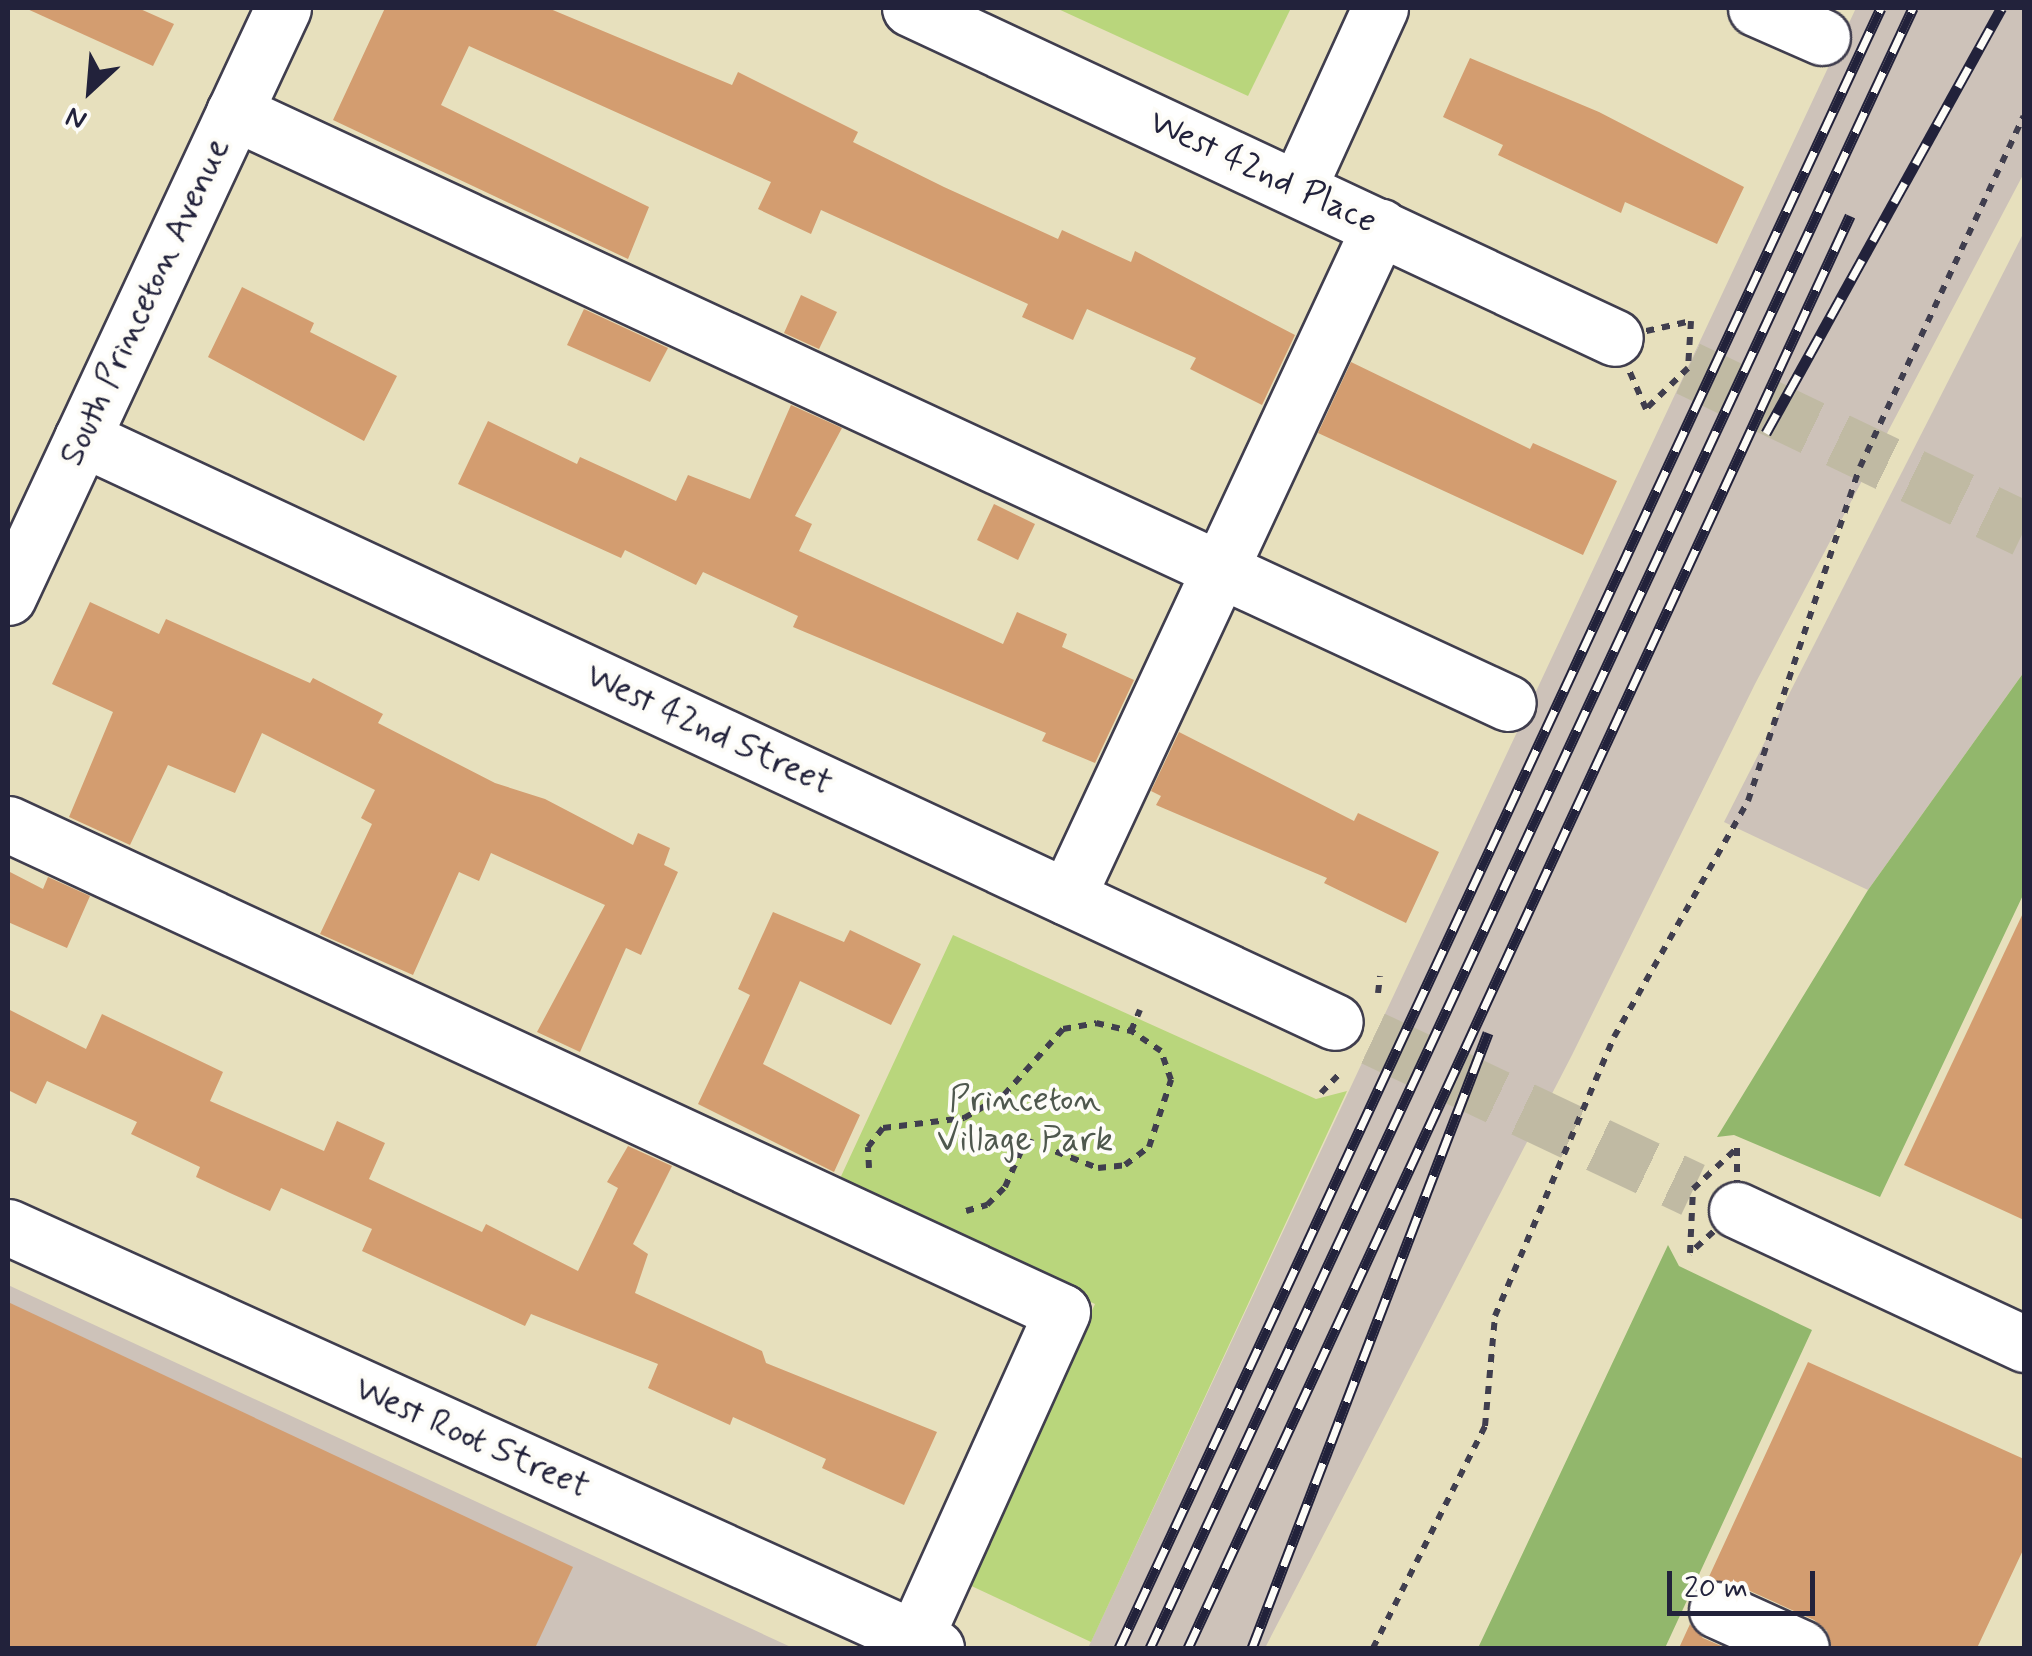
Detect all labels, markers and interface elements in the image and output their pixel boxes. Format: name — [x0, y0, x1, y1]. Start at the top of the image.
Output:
north arrow — [40, 40, 140, 140]
text: N — [60, 97, 93, 138]
street label: West 42nd Place — [1145, 102, 1381, 242]
street label: South Princeton Avenue — [51, 132, 239, 472]
street label: West 42nd Street — [580, 655, 838, 805]
park label: Princeton Village Park — [938, 1079, 1112, 1161]
street label: West Root Street — [349, 1368, 595, 1508]
scale bar — [1672, 1551, 1820, 1613]
text: 20 m — [1684, 1569, 1748, 1608]

